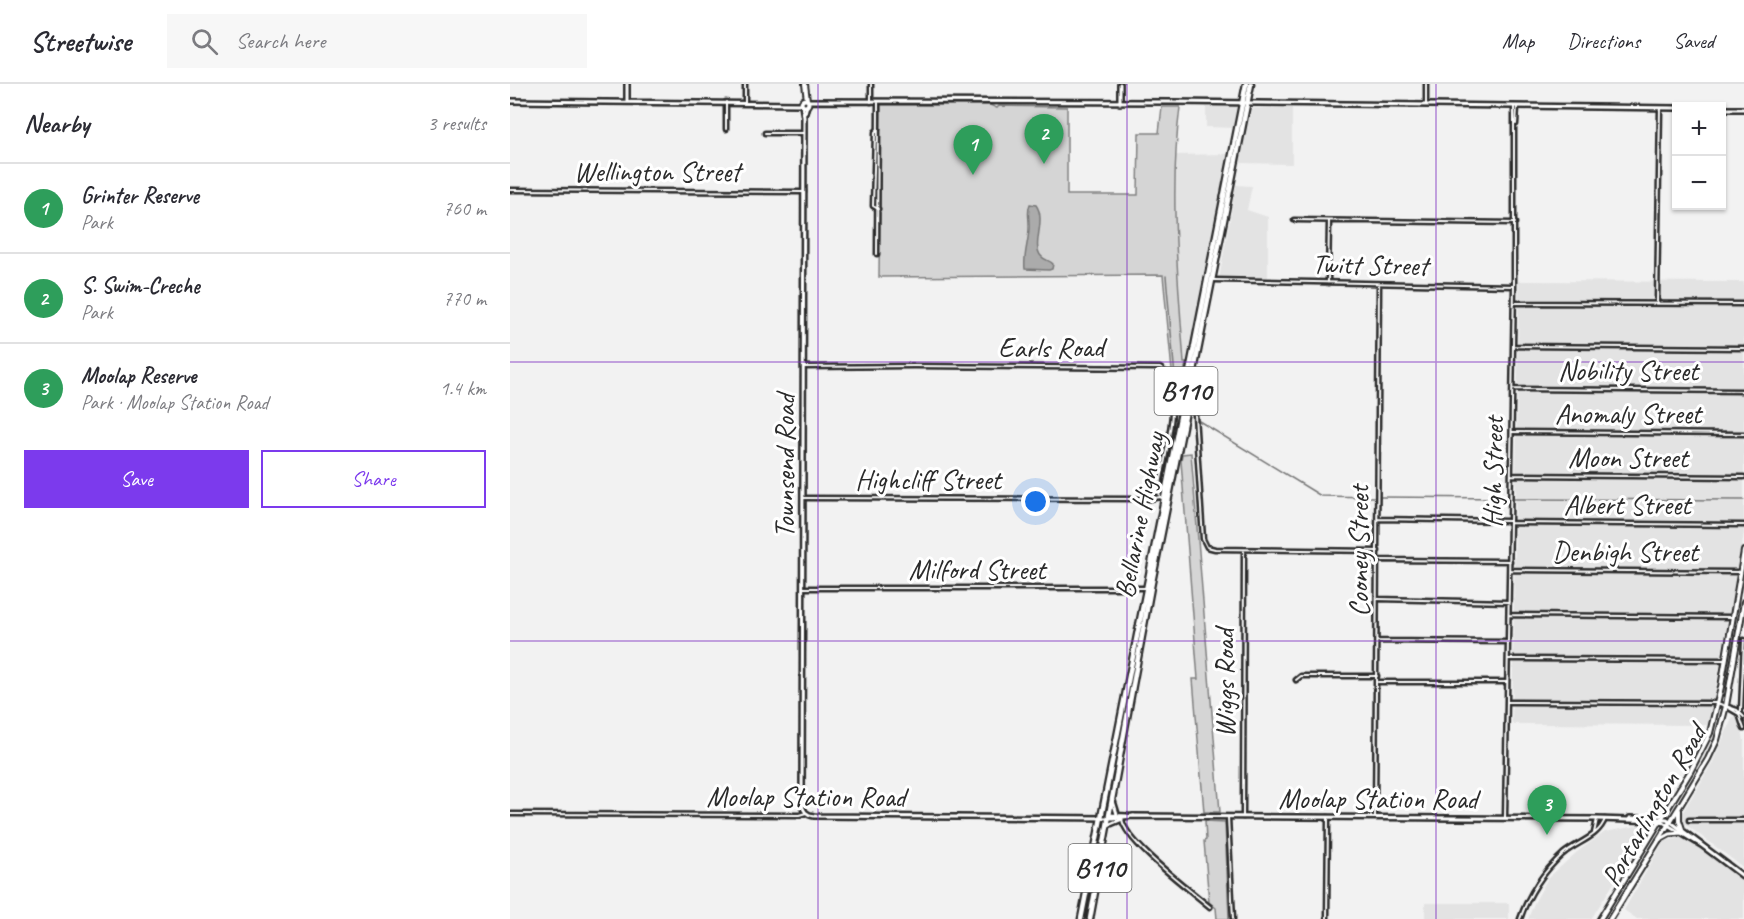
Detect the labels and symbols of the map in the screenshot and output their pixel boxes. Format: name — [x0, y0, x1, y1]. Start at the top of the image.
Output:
pin: 2 — [1024, 115, 1064, 164]
pin: 1 — [954, 126, 992, 175]
street label: Wellington Street — [574, 154, 744, 189]
street label: Twitt Street — [1312, 246, 1432, 283]
street label: Earls Road — [998, 330, 1108, 365]
street label: Nobility Street — [1558, 353, 1701, 388]
road number: B110 — [1154, 367, 1218, 415]
street label: Townsend Road — [767, 390, 802, 538]
street label: Anomaly Street — [1555, 396, 1704, 431]
street label: High Street — [1474, 413, 1511, 528]
street label: Bellarine Highway — [1106, 427, 1173, 601]
street label: Moon Street — [1568, 440, 1691, 475]
street label: Highcliff Street — [855, 462, 1004, 497]
street label: Cooney Street — [1341, 483, 1376, 617]
your location — [1021, 487, 1050, 516]
street label: Albert Street — [1564, 487, 1693, 522]
street label: Denbigh Street — [1552, 534, 1701, 569]
street label: Milford Street — [909, 552, 1048, 587]
street label: Wiggs Road — [1207, 625, 1242, 737]
street label: Portarlington Road — [1593, 715, 1716, 892]
street label: Moolap Station Road — [706, 779, 910, 814]
street label: Moolap Station Road — [1278, 781, 1482, 816]
pin: 3 — [1528, 786, 1566, 835]
road number: B110 — [1068, 844, 1132, 892]

